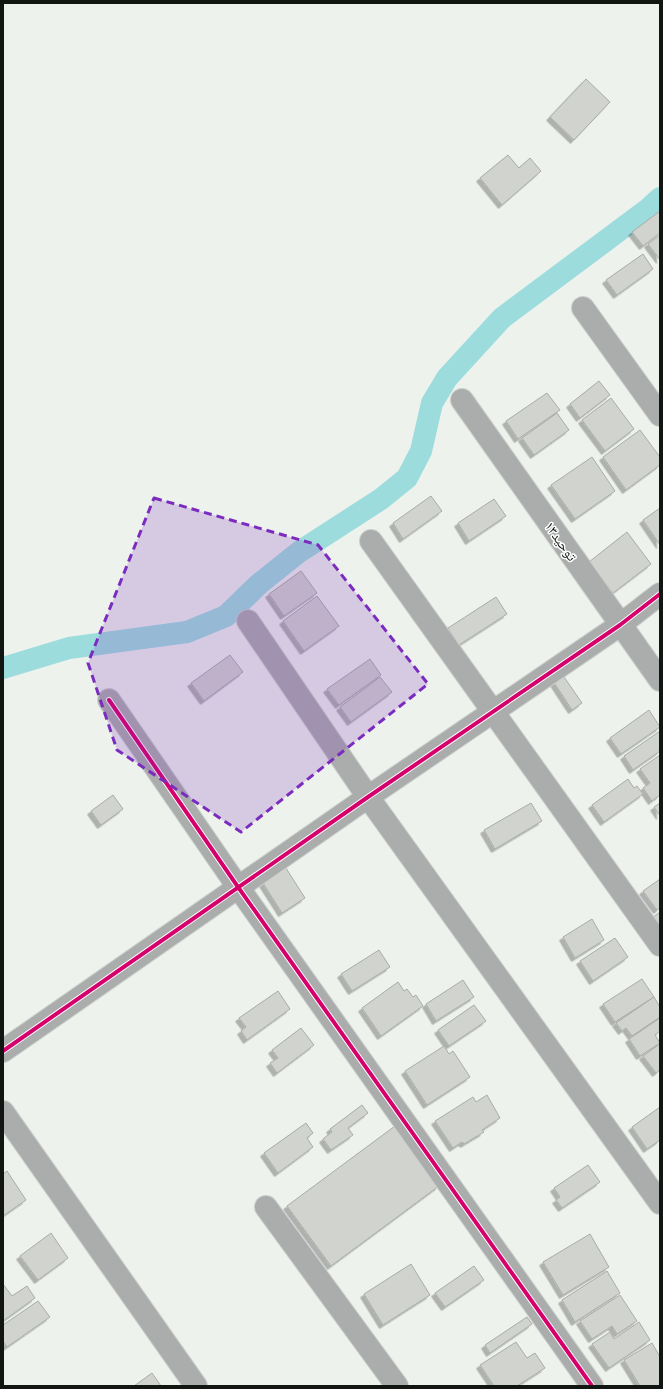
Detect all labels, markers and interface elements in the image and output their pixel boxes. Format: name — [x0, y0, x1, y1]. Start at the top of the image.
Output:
street label: توحید۱۳ — [541, 519, 579, 565]

